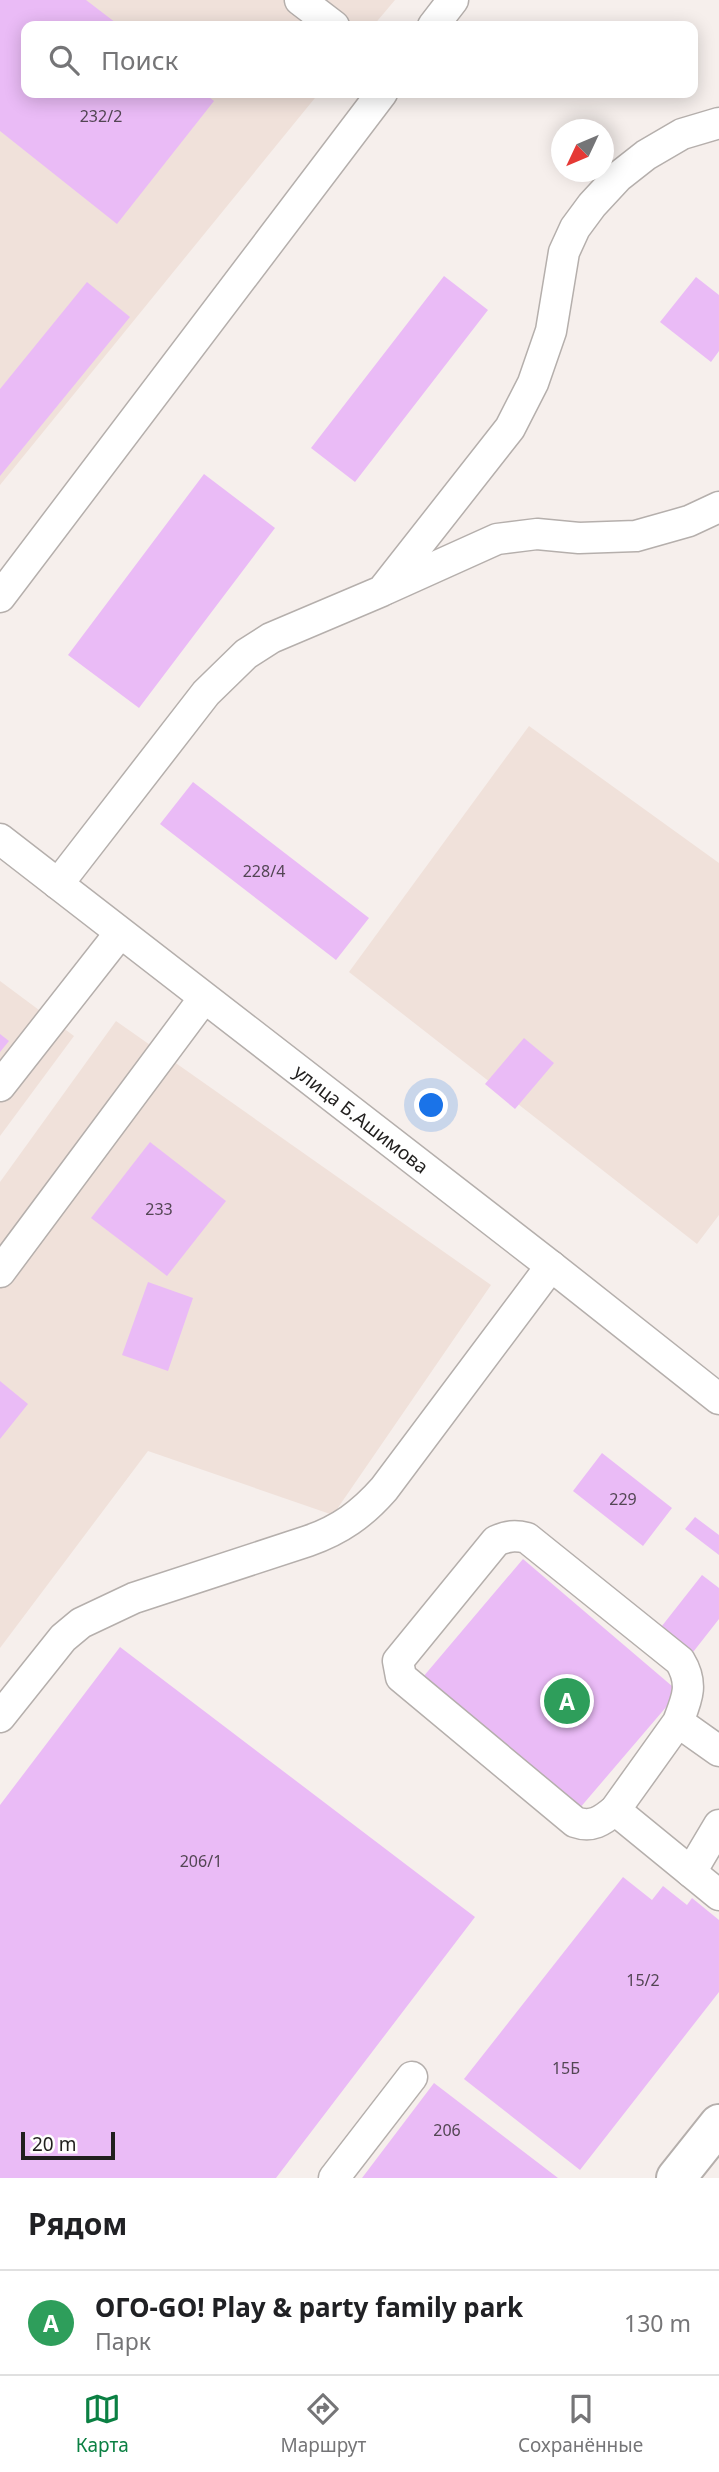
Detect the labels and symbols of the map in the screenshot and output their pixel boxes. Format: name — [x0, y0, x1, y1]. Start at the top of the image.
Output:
house number: 232/2 — [80, 105, 122, 127]
north arrow — [551, 119, 614, 182]
house number: 228/4 — [243, 860, 285, 882]
street label: улица Б.Ашимова — [289, 1059, 434, 1179]
your location — [414, 1088, 448, 1122]
house number: 233 — [145, 1198, 173, 1220]
house number: 229 — [609, 1488, 637, 1510]
pin: A — [544, 1675, 590, 1727]
house number: 206/1 — [180, 1850, 222, 1872]
house number: 15/2 — [626, 1969, 660, 1991]
house number: 15Б — [552, 2057, 580, 2079]
house number: 206 — [433, 2119, 461, 2141]
scale bar — [21, 2129, 116, 2161]

